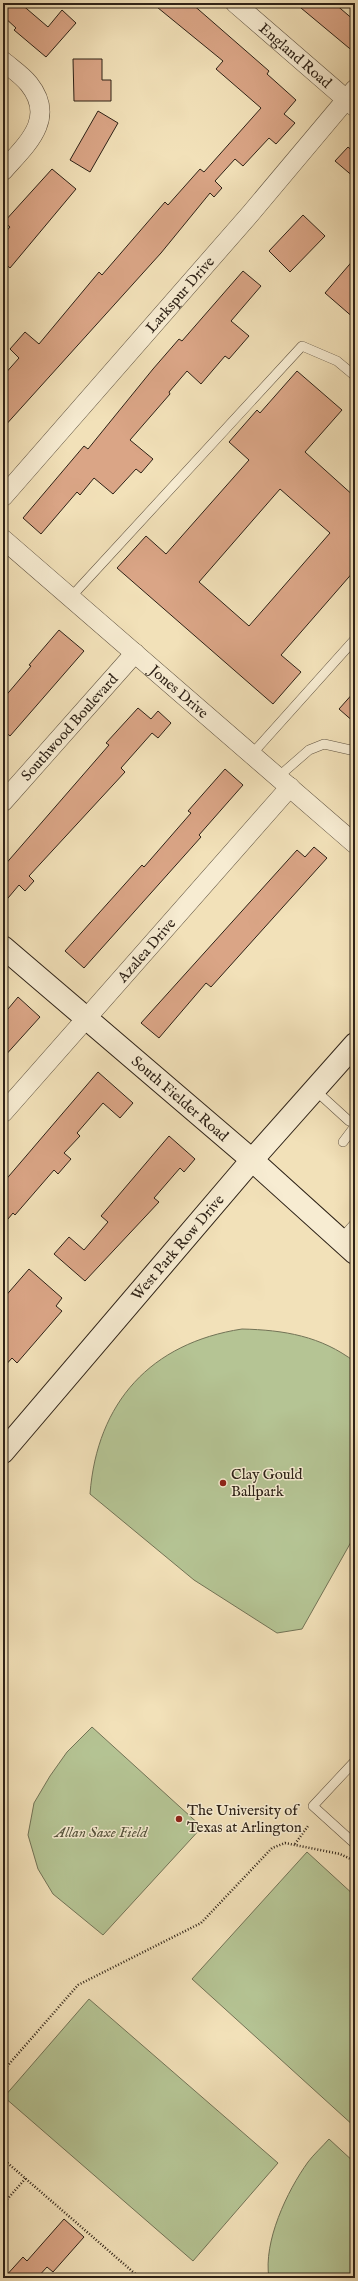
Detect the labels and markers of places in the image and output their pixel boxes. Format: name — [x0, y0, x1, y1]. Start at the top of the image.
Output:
place label: Clay Gould Ballpark — [231, 1465, 304, 1501]
marker: Clay Gould Ballpark — [218, 1478, 228, 1488]
place label: The University of Texas at Arlington — [187, 1801, 302, 1837]
marker: The University of Texas at Arlington — [174, 1814, 184, 1824]

